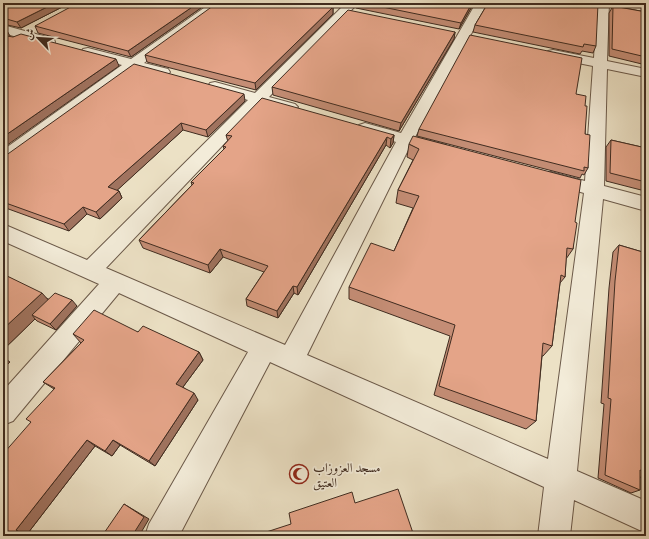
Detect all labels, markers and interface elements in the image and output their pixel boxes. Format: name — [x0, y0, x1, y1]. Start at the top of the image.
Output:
north arrow — [18, 18, 58, 58]
text: ش — [21, 26, 39, 43]
place label: مسجد العزوزاب العتيق — [313, 460, 381, 493]
mosque icon: مسجد العزوزاب العتيق — [288, 463, 310, 485]

